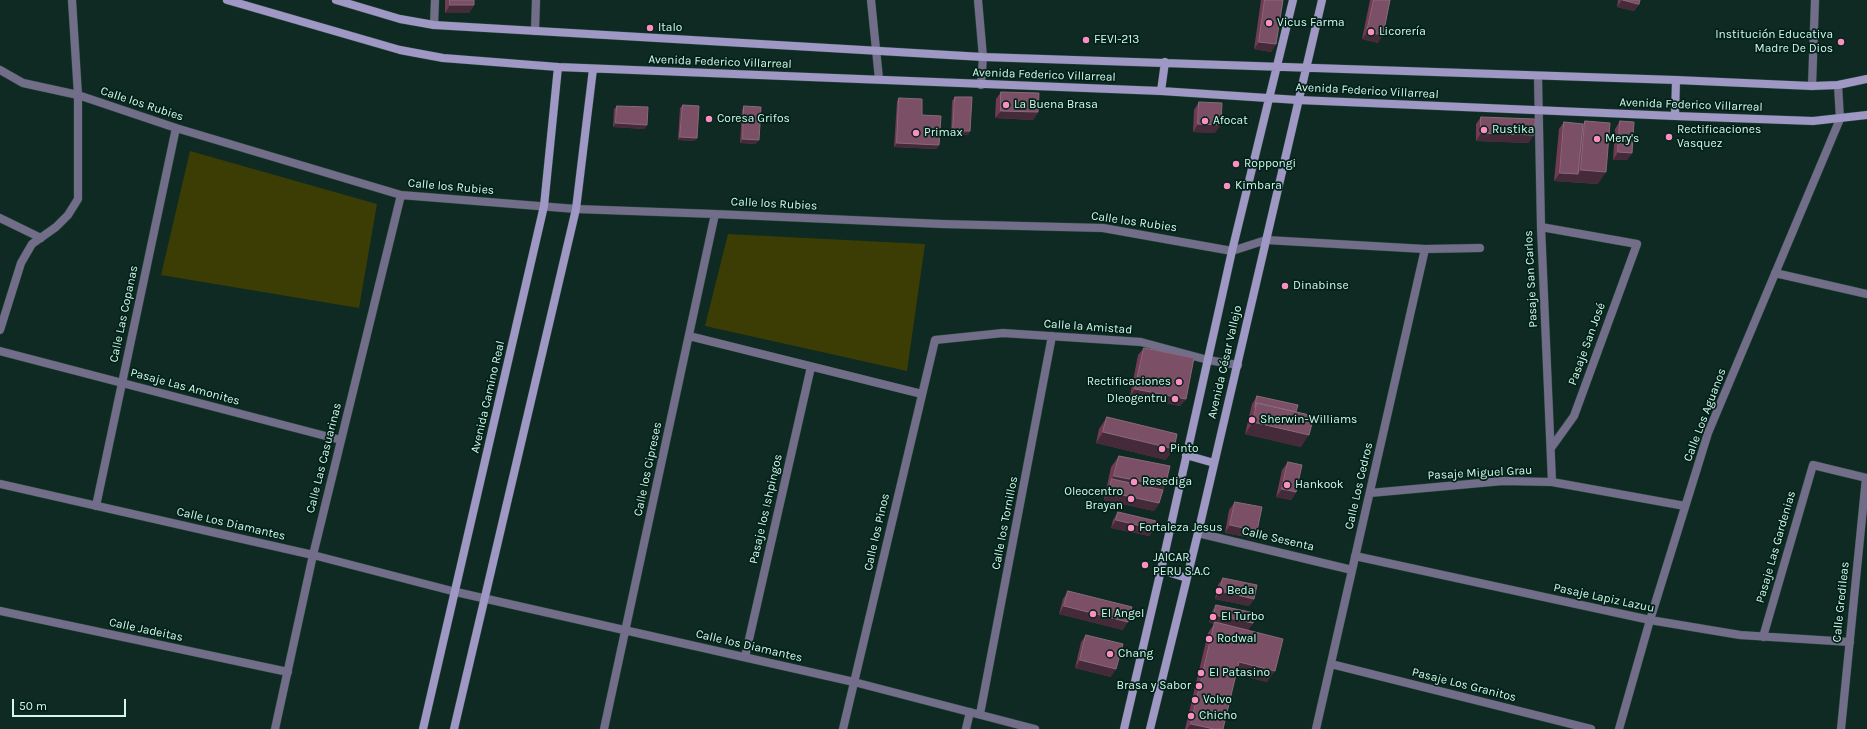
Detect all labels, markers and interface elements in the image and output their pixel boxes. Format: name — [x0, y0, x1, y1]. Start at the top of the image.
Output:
place label: Vicus Farma — [1277, 16, 1345, 30]
marker: Vicus Farma — [1264, 18, 1274, 28]
place label: Italo — [658, 21, 682, 35]
marker: Italo — [645, 23, 655, 33]
place label: Licorería — [1379, 25, 1426, 39]
marker: Licorería — [1366, 27, 1376, 37]
place label: Institución Educativa Madre De Dios — [1715, 28, 1833, 56]
place label: FEVI-213 — [1094, 33, 1139, 47]
marker: FEVI-213 — [1081, 35, 1091, 45]
marker: Institución Educativa Madre De Dios — [1836, 37, 1846, 47]
street label: Avenida Federico Villarreal — [648, 52, 792, 72]
street label: Avenida Federico Villarreal — [972, 65, 1116, 85]
street label: Avenida Federico Villarreal — [1295, 80, 1439, 102]
street label: Calle los Rubies — [99, 84, 185, 124]
street label: Avenida Federico Villarreal — [1619, 95, 1763, 115]
place label: La Buena Brasa — [1014, 98, 1098, 112]
marker: La Buena Brasa — [1001, 100, 1011, 110]
place label: Coresa Grifos — [717, 112, 790, 126]
marker: Coresa Grifos — [704, 114, 714, 124]
place label: Afocat — [1213, 114, 1248, 128]
marker: Afocat — [1200, 116, 1210, 126]
place label: Rustika — [1492, 123, 1534, 137]
place label: Rectificaciones Vasquez — [1677, 123, 1761, 151]
marker: Rustika — [1479, 125, 1489, 135]
place label: Primax — [924, 126, 963, 140]
marker: Primax — [911, 128, 921, 138]
place label: Mery's — [1605, 132, 1639, 146]
marker: Rectificaciones Vasquez — [1664, 132, 1674, 142]
marker: Mery's — [1592, 134, 1602, 144]
place label: Roppongi — [1244, 157, 1296, 171]
marker: Roppongi — [1231, 159, 1241, 169]
street label: Calle los Rubies — [407, 176, 495, 198]
place label: Kimbara — [1235, 179, 1282, 193]
marker: Kimbara — [1222, 181, 1232, 191]
street label: Calle los Rubies — [730, 195, 818, 213]
street label: Calle los Rubies — [1090, 209, 1178, 235]
street label: Pasaje San Carlos — [1521, 230, 1541, 328]
street label: Calle Las Copanas — [107, 264, 141, 364]
place label: Dinabinse — [1293, 279, 1349, 293]
marker: Dinabinse — [1280, 281, 1290, 291]
street label: Pasaje San José — [1565, 301, 1609, 387]
street label: Avenida César Vallejo — [1205, 304, 1245, 420]
street label: Calle la Amistad — [1043, 317, 1133, 337]
street label: Avenida Camino Real — [468, 339, 508, 455]
street label: Pasaje Las Amonites — [129, 365, 241, 409]
street label: Calle Los Aguanos — [1681, 366, 1729, 464]
place label: Rectificaciones — [1087, 375, 1171, 389]
marker: Rectificaciones — [1174, 377, 1184, 387]
place label: Dleogentru — [1107, 392, 1167, 406]
marker: Dleogentru — [1170, 394, 1180, 404]
street label: Calle Las Casuarinas — [303, 401, 345, 515]
place label: Sherwin-Williams — [1260, 413, 1357, 427]
marker: Sherwin-Williams — [1247, 415, 1257, 425]
street label: Calle los Cipreses — [631, 421, 665, 517]
street label: Calle Los Cedros — [1342, 441, 1376, 531]
place label: Pinto — [1170, 442, 1199, 456]
marker: Pinto — [1157, 444, 1167, 454]
street label: Pasaje los Ishpingos — [746, 453, 786, 565]
street label: Pasaje Miguel Grau — [1427, 463, 1533, 483]
street label: Calle los Tornillos — [989, 475, 1021, 571]
place label: Resediga — [1142, 475, 1192, 489]
marker: Resediga — [1129, 477, 1139, 487]
place label: Hankook — [1295, 478, 1344, 492]
marker: Hankook — [1282, 480, 1292, 490]
place label: Oleocentro Brayan — [1064, 485, 1123, 513]
street label: Pasaje Las Gardenias — [1753, 489, 1799, 605]
street label: Calle los Pinos — [861, 492, 893, 572]
marker: Oleocentro Brayan — [1126, 494, 1136, 504]
street label: Calle Los Diamantes — [175, 504, 287, 544]
place label: Fortaleza Jesus — [1139, 521, 1223, 535]
marker: Fortaleza Jesus — [1126, 523, 1136, 533]
street label: Calle Sesenta — [1240, 524, 1316, 554]
place label: JAICAR PERU S.A.C — [1153, 551, 1210, 579]
marker: JAICAR PERU S.A.C — [1140, 560, 1150, 570]
street label: Calle Gredileas — [1830, 561, 1852, 643]
street label: Pasaje Lapiz Lazuu — [1552, 580, 1656, 616]
place label: Beda — [1227, 584, 1254, 598]
marker: Beda — [1214, 586, 1224, 596]
place label: El Angel — [1101, 607, 1144, 621]
marker: El Angel — [1088, 609, 1098, 619]
place label: El Turbo — [1221, 610, 1264, 624]
marker: El Turbo — [1208, 612, 1218, 622]
street label: Calle Jadeitas — [108, 615, 184, 645]
street label: Calle los Diamantes — [694, 627, 804, 665]
place label: Rodwal — [1217, 632, 1257, 646]
marker: Rodwal — [1204, 634, 1214, 644]
place label: Chang — [1118, 647, 1153, 661]
marker: Chang — [1105, 649, 1115, 659]
street label: Pasaje Los Granitos — [1410, 665, 1518, 705]
place label: El Patasino — [1209, 666, 1270, 680]
marker: El Patasino — [1196, 668, 1206, 678]
place label: Brasa y Sabor — [1117, 679, 1191, 693]
marker: Brasa y Sabor — [1194, 681, 1204, 691]
scale bar — [14, 691, 128, 717]
place label: Volvo — [1203, 693, 1232, 707]
marker: Volvo — [1190, 695, 1200, 705]
text: 50 m — [19, 699, 47, 713]
place label: Chicho — [1199, 709, 1237, 723]
marker: Chicho — [1186, 711, 1196, 721]

